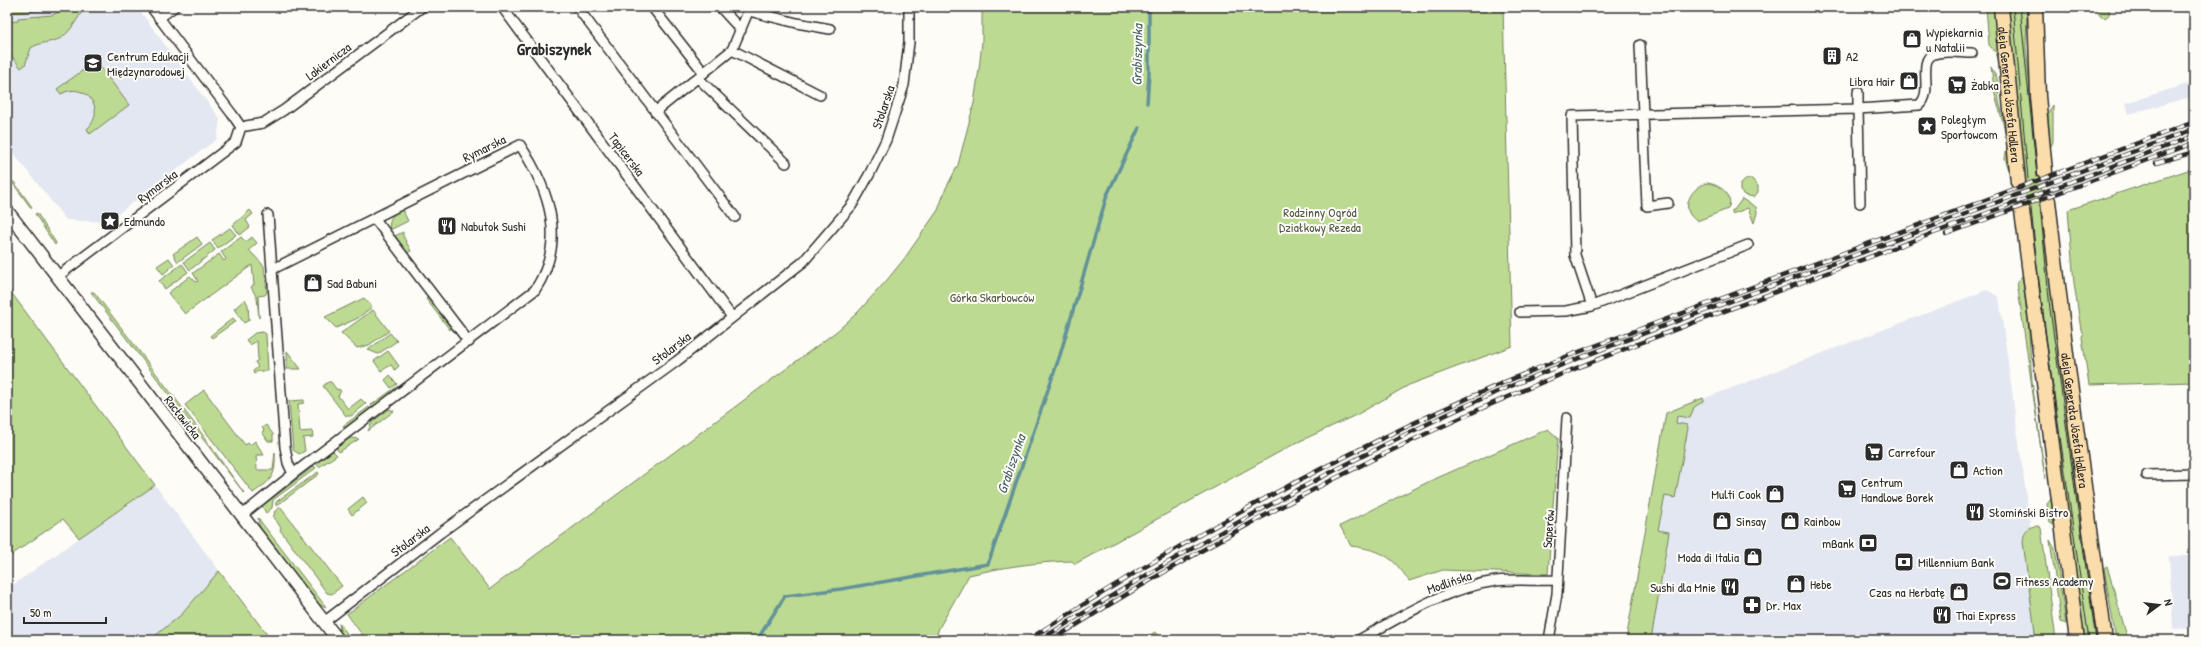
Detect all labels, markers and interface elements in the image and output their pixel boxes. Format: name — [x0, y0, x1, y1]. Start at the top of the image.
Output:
water label: Grabiszynka — [1126, 23, 1148, 86]
place label: Wypiekarnia u Natalii — [1926, 23, 1983, 56]
street label: aleja Generała Józefa Hallera — [1994, 26, 2025, 163]
shop icon: Wypiekarnia u Natalii — [1901, 28, 1923, 50]
district label: Grabiszynek — [517, 37, 592, 61]
street label: Lakiernicza — [301, 38, 355, 84]
building icon: A2 — [1821, 45, 1843, 67]
place label: Centrum Edukacji Międzynarodowej — [107, 47, 189, 80]
place label: A2 — [1846, 47, 1858, 65]
school or university icon: Centrum Edukacji Międzynarodowej — [82, 52, 104, 74]
shop icon: Libra Hair — [1898, 70, 1920, 92]
place label: Libra Hair — [1850, 72, 1895, 90]
supermarket icon: Żabka — [1946, 74, 1968, 96]
place label: Żabka — [1971, 76, 1999, 94]
street label: Stolarska — [867, 83, 899, 131]
place label: Poległym Sportowcom — [1941, 110, 1998, 143]
place icon: Poległym Sportowcom — [1916, 115, 1938, 137]
street label: Tapicerska — [605, 128, 649, 180]
street label: Rymarska — [459, 130, 509, 166]
street label: Rymarska — [133, 165, 181, 207]
park label: Rodzinny Ogród Działkowy Rezeda — [1279, 203, 1361, 236]
place icon: Edmundo — [99, 210, 121, 232]
place label: Edmundo — [124, 212, 165, 230]
restaurant icon: Nabutok Sushi — [436, 215, 458, 237]
place label: Nabutok Sushi — [461, 217, 526, 235]
shop icon: Sad Babuni — [302, 272, 324, 294]
place label: Sad Babuni — [327, 274, 377, 292]
park label: Górka Skarbowców — [950, 288, 1034, 306]
street label: Stolarska — [648, 327, 694, 369]
street label: aleja Generała Józefa Hallera — [2057, 352, 2093, 489]
street label: Racławicka — [160, 392, 206, 442]
water label: Grabiszynka — [992, 430, 1031, 496]
supermarket icon: Carrefour — [1863, 441, 1885, 463]
place label: Carrefour — [1888, 443, 1936, 461]
shop icon: Action — [1948, 459, 1970, 481]
place label: Action — [1973, 461, 2003, 479]
place label: Centrum Handlowe Borek — [1861, 473, 1934, 506]
supermarket icon: Centrum Handlowe Borek — [1836, 478, 1858, 500]
shop icon: Multi Cook — [1764, 483, 1786, 505]
place label: Multi Cook — [1711, 485, 1762, 503]
restaurant icon: Słomiński Bistro — [1964, 501, 1986, 523]
place label: Słomiński Bistro — [1989, 503, 2068, 521]
street label: Saperów — [1538, 509, 1558, 549]
shop icon: Sinsay — [1711, 510, 1733, 532]
shop icon: Rainbow — [1779, 510, 1801, 532]
place label: Sinsay — [1736, 512, 1767, 530]
place label: Rainbow — [1804, 512, 1840, 530]
street label: Stolarska — [387, 519, 433, 561]
bank icon: mBank — [1857, 532, 1879, 554]
place label: mBank — [1822, 534, 1855, 552]
shop icon: Moda di Italia — [1742, 546, 1764, 568]
place label: Moda di Italia — [1678, 548, 1739, 566]
bank icon: Millennium Bank — [1893, 551, 1915, 573]
place label: Millennium Bank — [1918, 553, 1995, 571]
street label: Modlińska — [1424, 566, 1474, 598]
sports icon: Fitness Academy — [1991, 570, 2013, 592]
place label: Fitness Academy — [2015, 572, 2094, 590]
shop icon: Hebe — [1785, 573, 1807, 595]
place label: Hebe — [1810, 575, 1832, 593]
restaurant icon: Sushi dla Mnie — [1719, 576, 1741, 598]
place label: Sushi dla Mnie — [1650, 578, 1716, 596]
shop icon: Czas na Herbatę — [1948, 581, 1970, 603]
place label: Czas na Herbatę — [1869, 583, 1945, 601]
north arrow — [2139, 585, 2179, 625]
pharmacy icon: Dr. Max — [1741, 594, 1763, 616]
place label: Dr. Max — [1766, 596, 1802, 614]
text: N — [2161, 598, 2176, 607]
scale bar — [24, 599, 106, 625]
text: 50 m — [30, 604, 51, 621]
restaurant icon: Thai Express — [1931, 604, 1953, 626]
place label: Thai Express — [1956, 606, 2016, 624]

